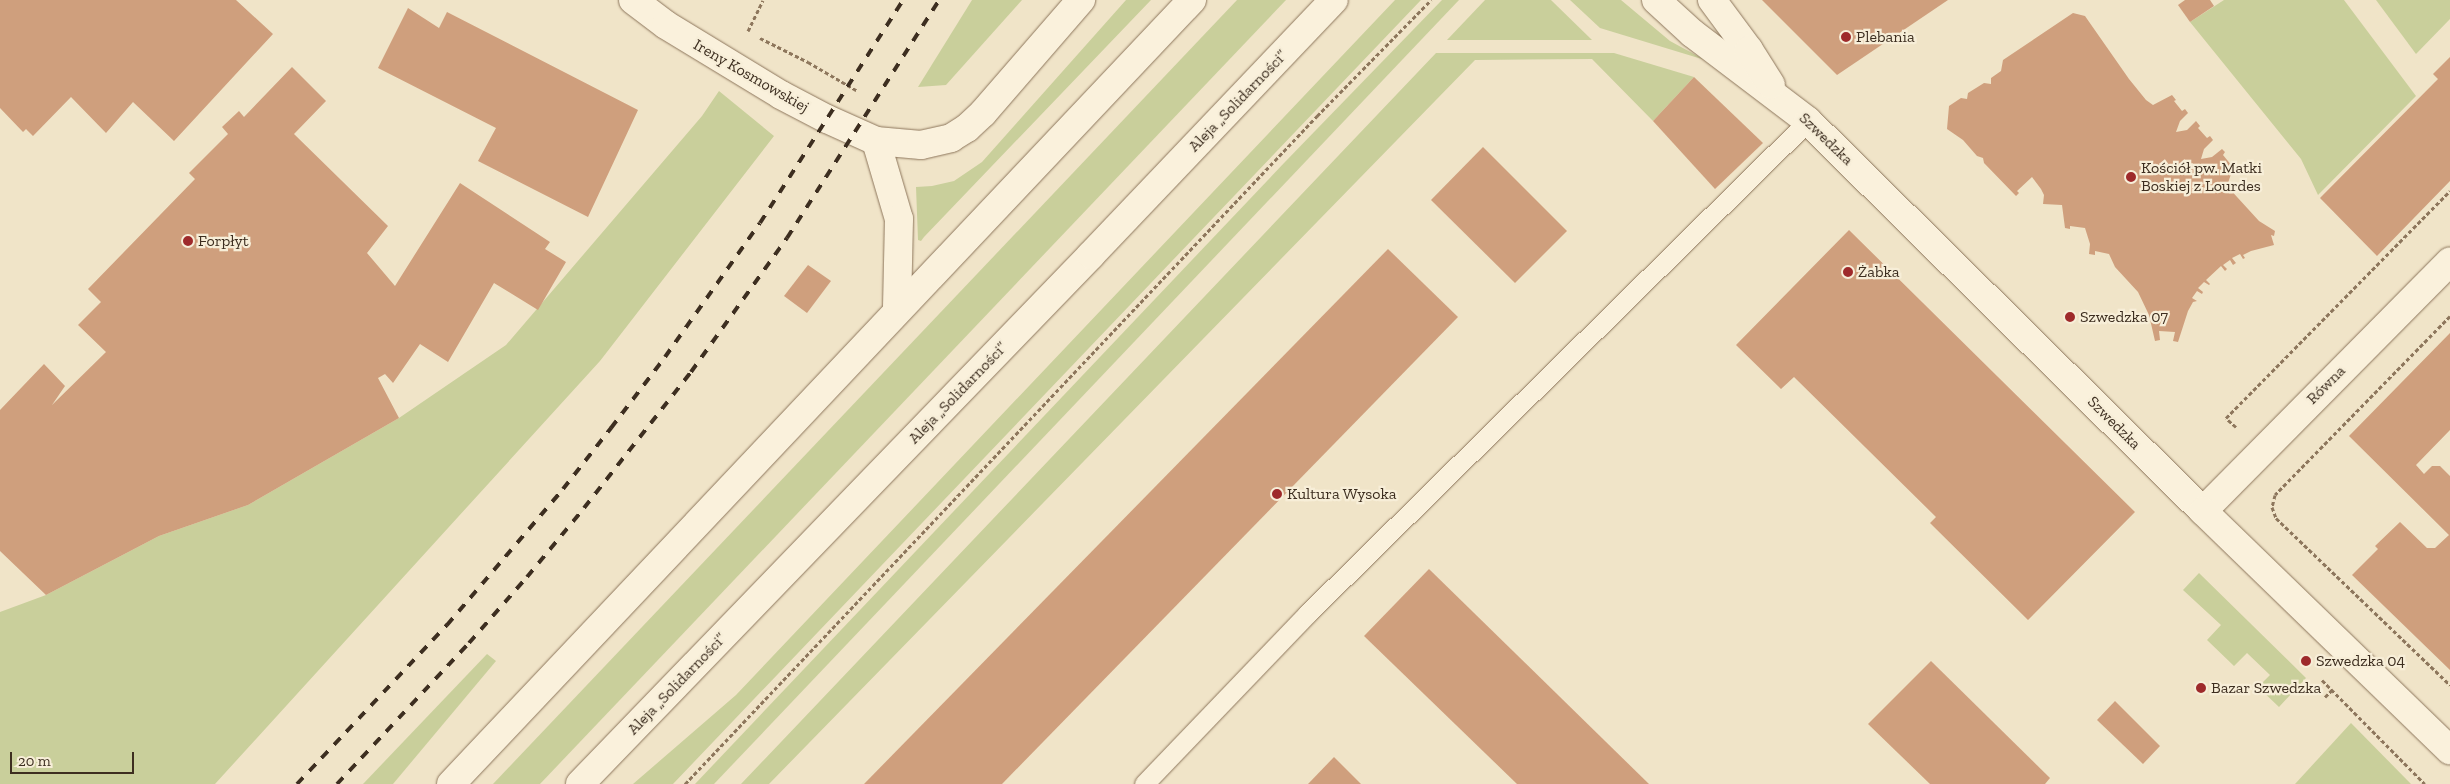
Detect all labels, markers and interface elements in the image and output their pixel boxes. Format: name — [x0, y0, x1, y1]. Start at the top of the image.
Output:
place label: Plebania — [1856, 27, 1915, 47]
marker: Plebania — [1840, 31, 1852, 43]
street label: Ireny Kosmowskiej — [690, 35, 812, 117]
street label: Aleja „Solidarności” — [1185, 46, 1291, 156]
street label: Szwedzka — [1795, 109, 1857, 169]
place label: Kościół pw. Matki Boskiej z Lourdes — [2141, 158, 2262, 196]
marker: Kościół pw. Matki Boskiej z Lourdes — [2125, 171, 2137, 183]
place label: Forpłyt — [198, 231, 249, 251]
marker: Forpłyt — [182, 235, 194, 247]
place label: Żabka — [1858, 262, 1900, 282]
marker: Żabka — [1842, 266, 1854, 278]
place label: Szwedzka 07 — [2080, 307, 2168, 327]
marker: Szwedzka 07 — [2064, 311, 2076, 323]
street label: Aleja „Solidarności” — [905, 338, 1011, 448]
street label: Równa — [2303, 362, 2349, 408]
street label: Szwedzka — [2083, 392, 2145, 454]
place label: Kultura Wysoka — [1287, 484, 1397, 504]
marker: Kultura Wysoka — [1271, 488, 1283, 500]
street label: Aleja „Solidarności” — [624, 629, 730, 739]
place label: Szwedzka 04 — [2316, 651, 2405, 671]
marker: Szwedzka 04 — [2300, 655, 2312, 667]
place label: Bazar Szwedzka — [2211, 678, 2322, 698]
marker: Bazar Szwedzka — [2195, 682, 2207, 694]
scale bar — [12, 742, 136, 774]
text: 20 m — [18, 752, 51, 770]

